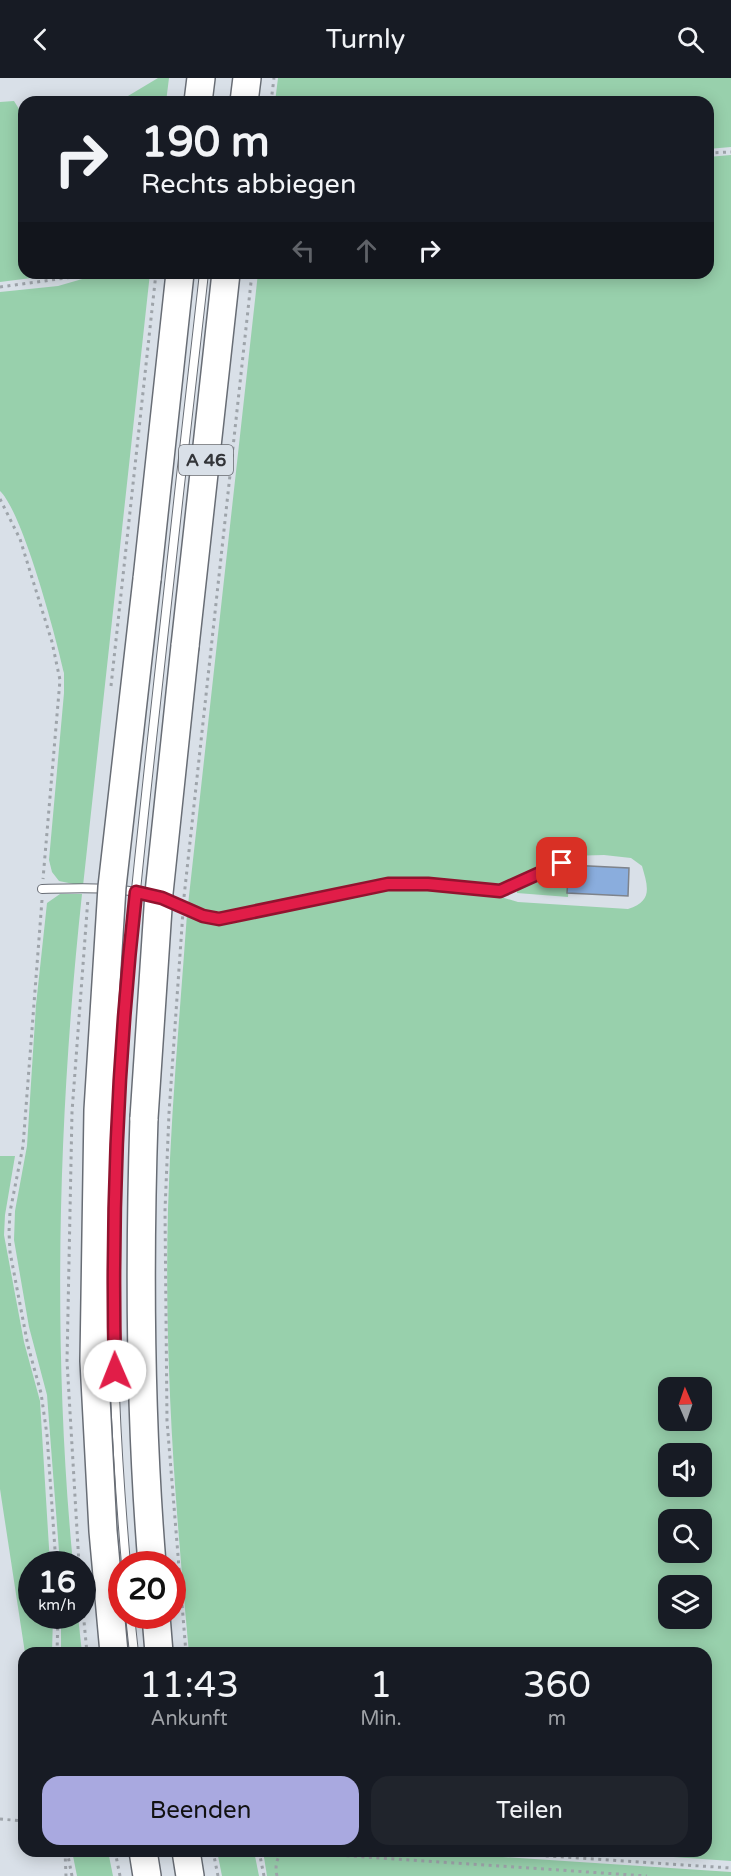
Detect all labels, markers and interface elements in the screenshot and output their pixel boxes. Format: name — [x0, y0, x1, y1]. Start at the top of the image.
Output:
icon: back — [24, 23, 57, 56]
text: Turnly — [326, 23, 405, 56]
icon: search — [674, 23, 707, 56]
text: 190 m — [141, 117, 270, 168]
icon: right — [42, 120, 120, 198]
text: Rechts abbiegen — [141, 168, 356, 201]
icon: left — [287, 234, 320, 267]
icon: ahead — [350, 234, 383, 267]
icon: right — [413, 234, 446, 267]
road number: A 46 — [179, 445, 233, 475]
pin — [536, 837, 587, 888]
icon: arrive — [545, 846, 578, 879]
position arrow — [83, 1339, 147, 1403]
north arrow — [658, 1377, 712, 1431]
map controls — [658, 1377, 712, 1629]
button: sound — [658, 1443, 712, 1497]
button: search — [658, 1509, 712, 1563]
speed limit sign: 20 — [108, 1551, 186, 1629]
text: 16 — [38, 1564, 76, 1601]
button: layers — [658, 1575, 712, 1629]
text: km/h — [38, 1596, 76, 1614]
text: 11:43 — [139, 1664, 239, 1707]
text: 1 — [370, 1664, 392, 1707]
text: 360 — [523, 1664, 591, 1707]
text: Ankunft — [151, 1707, 228, 1731]
text: Min. — [360, 1707, 402, 1731]
text: m — [548, 1707, 566, 1731]
button: Beenden — [42, 1776, 359, 1845]
button: Teilen — [371, 1776, 688, 1845]

